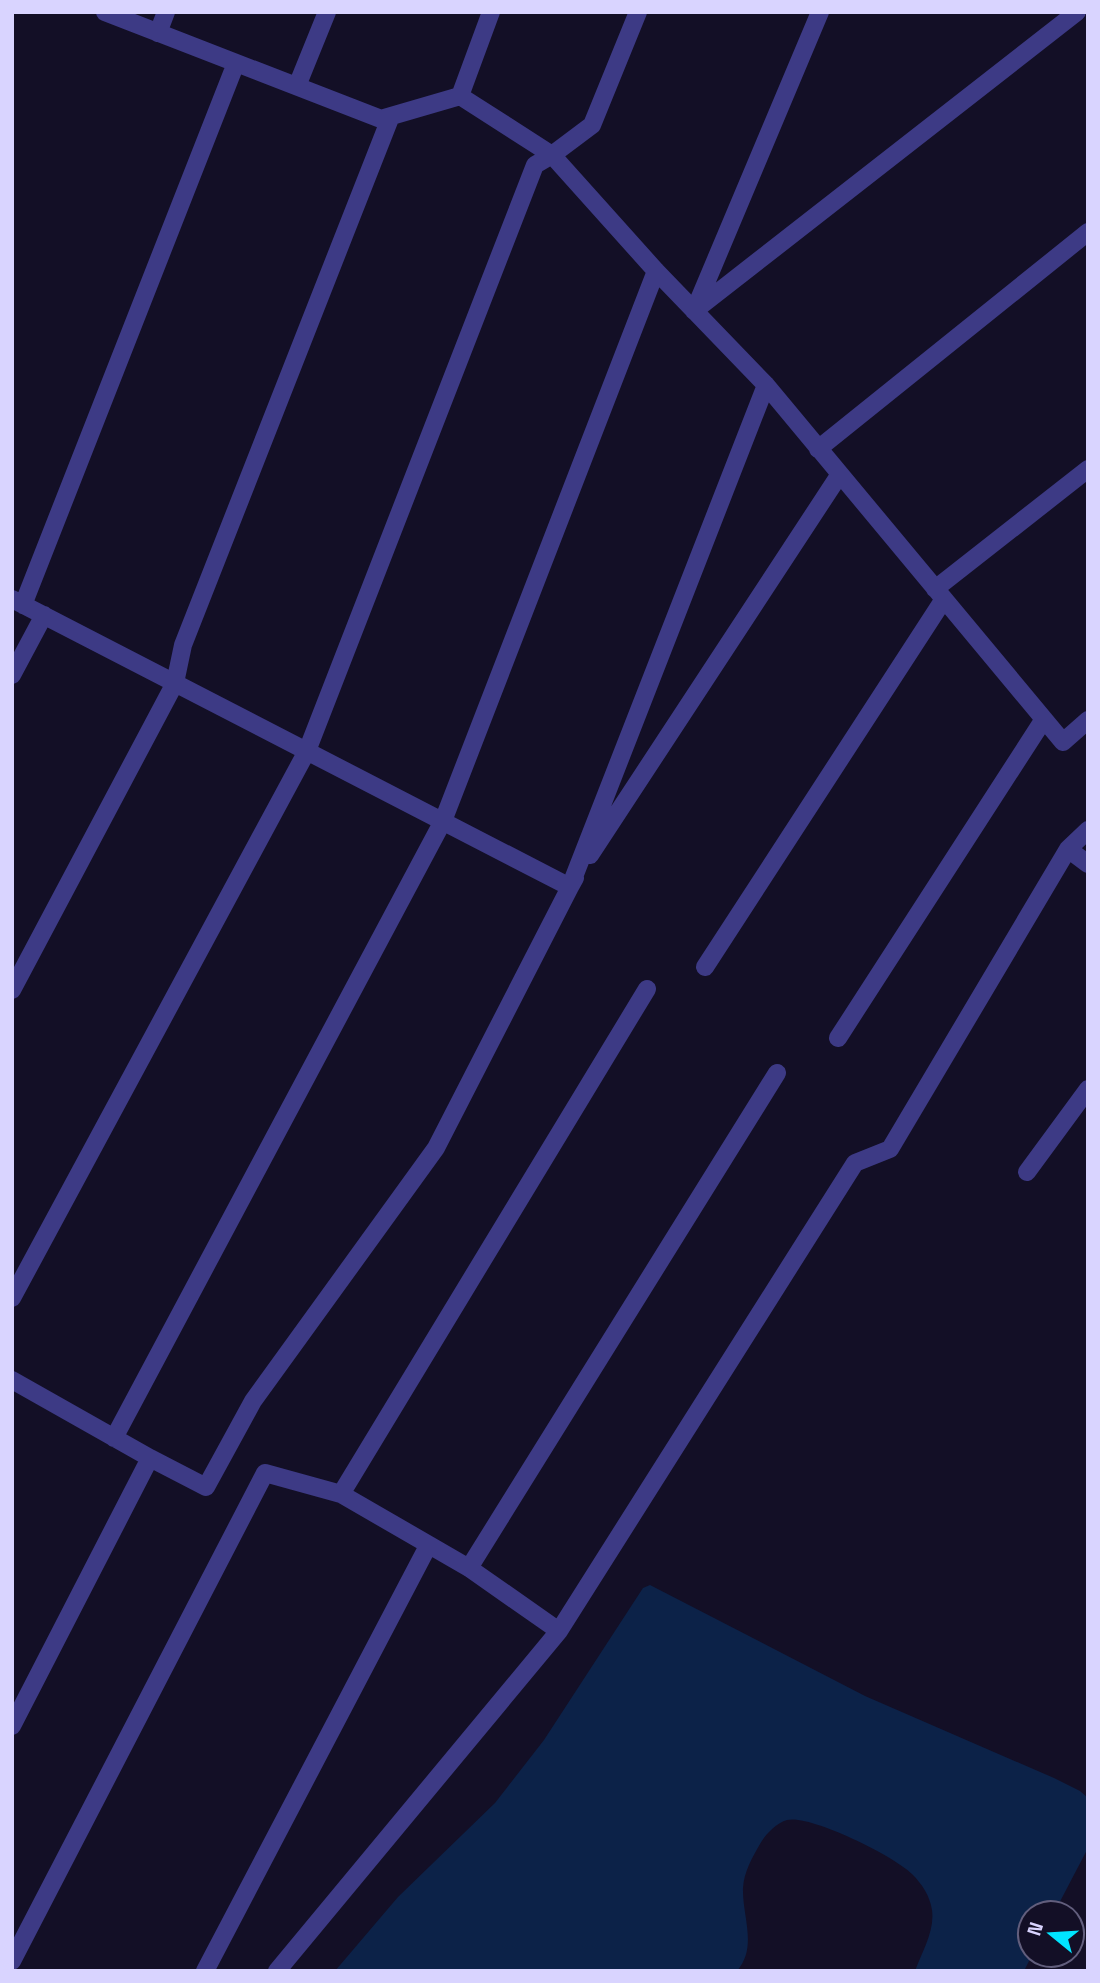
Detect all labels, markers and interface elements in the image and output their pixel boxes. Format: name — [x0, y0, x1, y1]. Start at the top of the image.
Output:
north arrow — [1016, 1899, 1086, 1969]
text: N — [1021, 1919, 1049, 1939]

